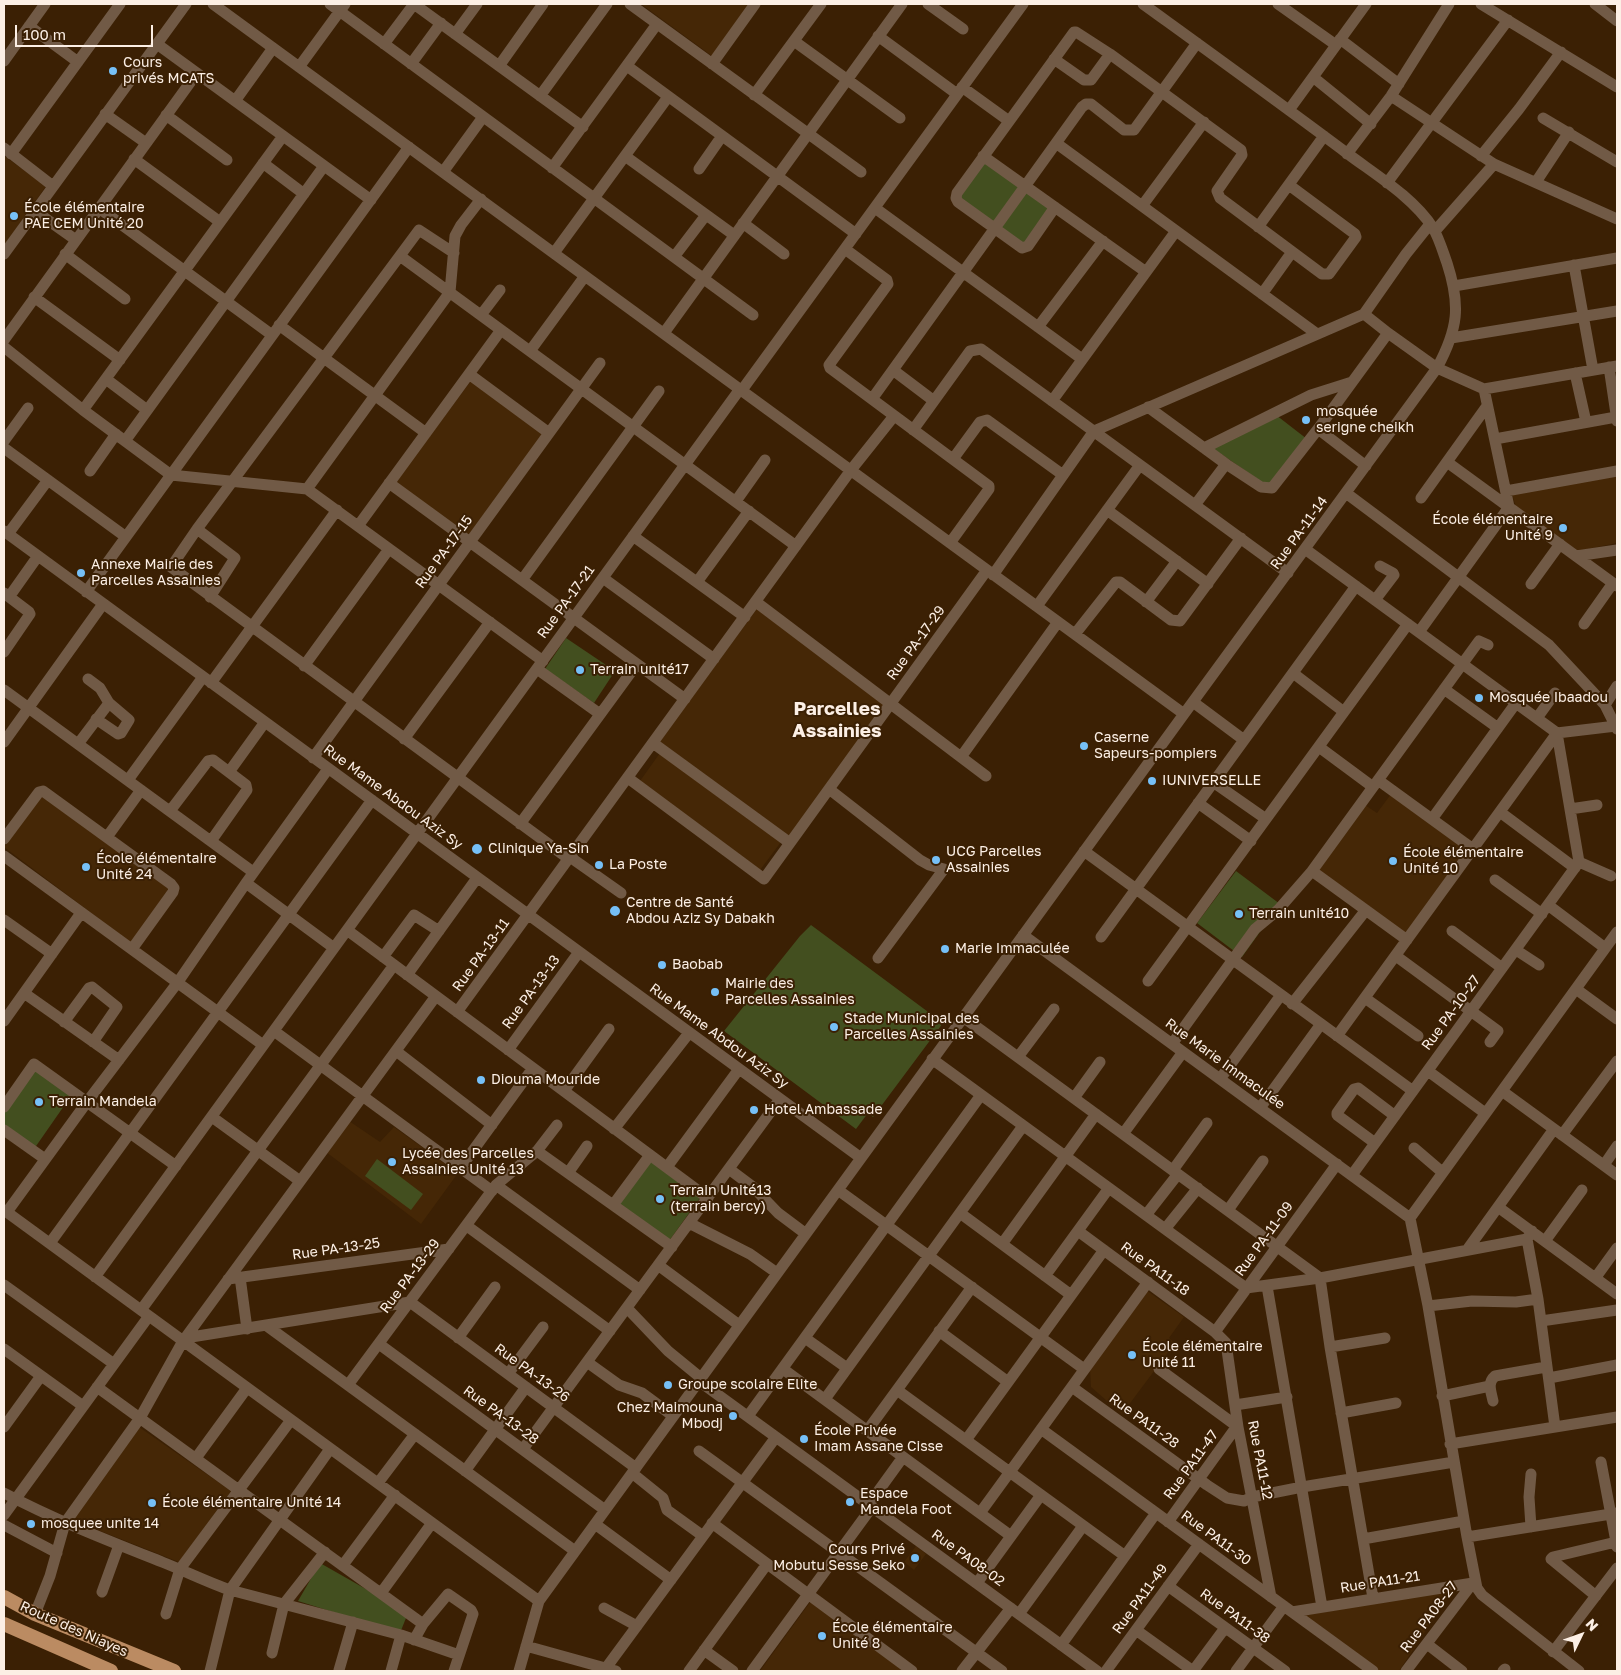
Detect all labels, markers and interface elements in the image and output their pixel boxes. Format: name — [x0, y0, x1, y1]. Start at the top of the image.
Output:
scale bar — [18, 15, 155, 47]
text: 100 m — [23, 25, 66, 43]
place label: Cours privés MCATS — [123, 55, 214, 88]
marker: Cours privés MCATS — [107, 65, 119, 77]
place label: École élémentaire PAE CEM Unité 20 — [24, 200, 145, 232]
marker: École élémentaire PAE CEM Unité 20 — [8, 210, 20, 222]
place label: mosquée serigne cheikh — [1316, 404, 1414, 437]
marker: mosquée serigne cheikh — [1300, 414, 1312, 426]
street label: Rue PA-11-14 — [1267, 493, 1331, 573]
street label: Rue PA-17-15 — [412, 512, 476, 592]
place label: École élémentaire Unité 9 — [1432, 512, 1553, 544]
marker: École élémentaire Unité 9 — [1557, 522, 1569, 534]
place label: Annexe Mairie des Parcelles Assainies — [91, 557, 221, 590]
street label: Rue PA-17-21 — [534, 562, 598, 642]
marker: Annexe Mairie des Parcelles Assainies — [75, 567, 87, 579]
street label: Rue PA-17-29 — [883, 602, 949, 684]
place label: Terrain unité17 — [590, 662, 689, 678]
marker: Terrain unité17 — [574, 664, 586, 676]
place label: Mosquée Ibaadou — [1489, 690, 1608, 706]
marker: Mosquée Ibaadou — [1473, 692, 1485, 704]
district label: Parcelles Assainies — [792, 698, 882, 742]
place label: Caserne Sapeurs-pompiers — [1094, 730, 1217, 762]
marker: Caserne Sapeurs-pompiers — [1078, 740, 1090, 752]
street label: Rue Mame Abdou Aziz Sy — [320, 741, 466, 853]
place label: IUNIVERSELLE — [1162, 773, 1261, 789]
marker: IUNIVERSELLE — [1146, 775, 1158, 787]
place label: Clinique Ya-Sin — [488, 841, 589, 857]
marker: Clinique Ya-Sin — [470, 842, 484, 856]
place label: UCG Parcelles Assainies — [946, 844, 1041, 876]
place label: École élémentaire Unité 10 — [1403, 845, 1524, 878]
place label: École élémentaire Unité 24 — [96, 851, 217, 884]
marker: UCG Parcelles Assainies — [930, 854, 942, 866]
marker: École élémentaire Unité 10 — [1387, 855, 1399, 867]
place label: La Poste — [609, 857, 667, 873]
marker: La Poste — [593, 859, 605, 871]
marker: École élémentaire Unité 24 — [80, 861, 92, 873]
place label: Centre de Santé Abdou Aziz Sy Dabakh — [626, 895, 775, 928]
marker: Centre de Santé Abdou Aziz Sy Dabakh — [608, 904, 622, 918]
place label: Terrain unité10 — [1249, 906, 1349, 922]
marker: Terrain unité10 — [1233, 908, 1245, 920]
street label: Rue PA-13-11 — [449, 915, 513, 995]
place label: Marie Immaculée — [955, 941, 1070, 957]
marker: Marie Immaculée — [939, 943, 951, 955]
street label: Rue PA-13-13 — [499, 952, 563, 1032]
place label: Baobab — [672, 957, 723, 973]
marker: Baobab — [656, 959, 668, 971]
street label: Rue PA-10-27 — [1418, 972, 1484, 1054]
place label: Mairie des Parcelles Assainies — [725, 976, 855, 1009]
street label: Rue Mame Abdou Aziz Sy — [646, 980, 792, 1092]
marker: Mairie des Parcelles Assainies — [709, 986, 721, 998]
place label: Stade Municipal des Parcelles Assainies — [844, 1011, 979, 1044]
street label: Rue Marie Immaculée — [1162, 1015, 1288, 1113]
marker: Stade Municipal des Parcelles Assainies — [828, 1021, 840, 1033]
place label: Diouma Mouride — [491, 1072, 600, 1088]
marker: Diouma Mouride — [475, 1074, 487, 1086]
place label: Terrain Mandela — [49, 1094, 157, 1110]
marker: Terrain Mandela — [33, 1096, 45, 1108]
place label: Hotel Ambassade — [764, 1102, 883, 1118]
marker: Hotel Ambassade — [748, 1104, 760, 1116]
place label: Lycée des Parcelles Assainies Unité 13 — [402, 1146, 534, 1178]
marker: Lycée des Parcelles Assainies Unité 13 — [386, 1156, 398, 1168]
place label: Terrain Unité13 (terrain bercy) — [670, 1183, 771, 1216]
marker: Terrain Unité13 (terrain bercy) — [654, 1193, 666, 1205]
street label: Rue PA-11-09 — [1231, 1198, 1297, 1280]
street label: Rue PA-13-25 — [291, 1235, 381, 1263]
street label: Rue PA-13-29 — [377, 1235, 443, 1317]
street label: Rue PA11-18 — [1117, 1238, 1193, 1300]
place label: École élémentaire Unité 11 — [1142, 1339, 1263, 1371]
street label: Rue PA-13-26 — [491, 1340, 573, 1406]
marker: École élémentaire Unité 11 — [1126, 1349, 1138, 1361]
place label: Groupe scolaire Elite — [678, 1377, 817, 1393]
marker: Groupe scolaire Elite — [662, 1379, 674, 1391]
street label: Rue PA-13-28 — [460, 1382, 542, 1448]
street label: Rue PA11-28 — [1106, 1390, 1182, 1452]
place label: Chez Maimouna Mbodj — [617, 1400, 723, 1432]
marker: Chez Maimouna Mbodj — [727, 1410, 739, 1422]
street label: Rue PA11-12 — [1244, 1419, 1276, 1501]
place label: École Privée Imam Assane Cisse — [814, 1423, 943, 1455]
street label: Rue PA11-47 — [1160, 1427, 1222, 1503]
marker: École Privée Imam Assane Cisse — [798, 1433, 810, 1445]
place label: Espace Mandela Foot — [860, 1486, 952, 1518]
place label: École élémentaire Unité 14 — [162, 1495, 341, 1511]
marker: Espace Mandela Foot — [844, 1496, 856, 1508]
marker: École élémentaire Unité 14 — [146, 1497, 158, 1509]
street label: Rue PA11-30 — [1178, 1507, 1254, 1569]
place label: mosquee unite 14 — [41, 1516, 159, 1532]
marker: mosquee unite 14 — [25, 1518, 37, 1530]
street label: Rue PA08-02 — [928, 1526, 1008, 1590]
place label: Cours Privé Mobutu Sesse Seko — [773, 1542, 905, 1574]
marker: Cours Privé Mobutu Sesse Seko — [909, 1552, 921, 1564]
street label: Rue PA11-49 — [1109, 1561, 1171, 1637]
street label: Rue PA11-21 — [1339, 1567, 1421, 1597]
street label: Rue PA08-27 — [1397, 1578, 1461, 1656]
street label: Rue PA11-38 — [1197, 1585, 1273, 1647]
street label: Route des Niayes — [17, 1598, 131, 1660]
north arrow — [1556, 1610, 1606, 1660]
text: N — [1583, 1615, 1602, 1634]
place label: École élémentaire Unité 8 — [832, 1620, 953, 1652]
marker: École élémentaire Unité 8 — [816, 1630, 828, 1642]

